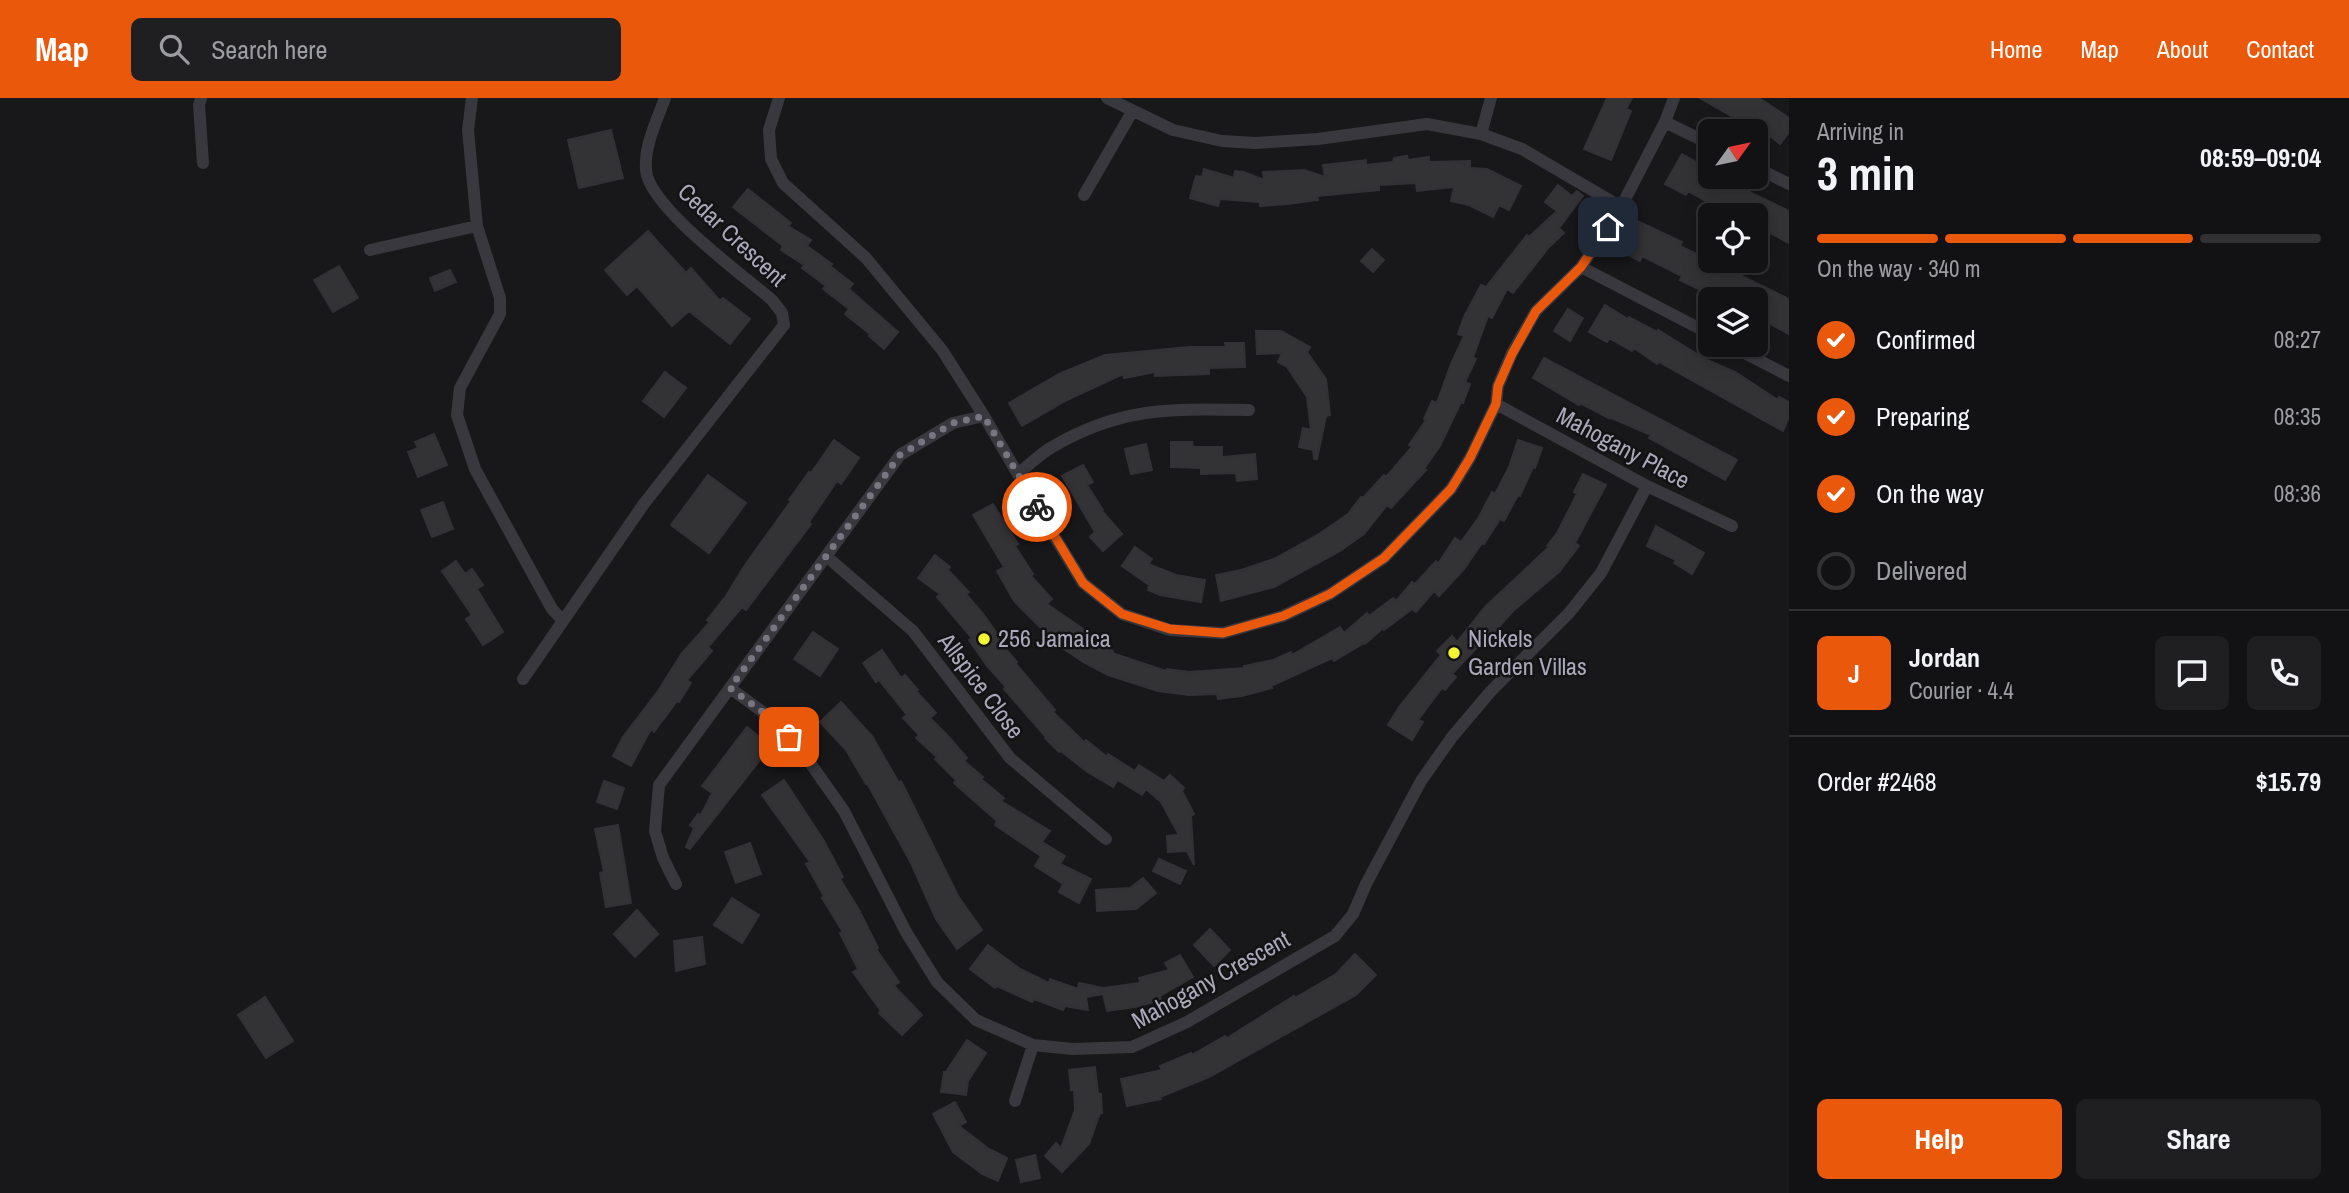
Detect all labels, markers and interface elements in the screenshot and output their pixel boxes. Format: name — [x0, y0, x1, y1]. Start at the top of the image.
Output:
search box — [131, 18, 621, 81]
text: Map — [35, 27, 89, 71]
icon: search — [155, 30, 193, 68]
text: Search here — [211, 32, 327, 67]
text: Home — [1990, 33, 2042, 65]
text: Map — [2080, 33, 2119, 65]
text: About — [2157, 33, 2208, 65]
text: Contact — [2246, 33, 2314, 65]
text: Arriving in — [1817, 116, 1904, 147]
north arrow — [1698, 119, 1768, 189]
map controls — [1698, 119, 1768, 357]
text: 08:59–09:04 — [2200, 140, 2321, 175]
text: 3 min — [1817, 142, 1916, 204]
street label: Cedar Crescent — [671, 176, 794, 293]
pin — [1578, 197, 1638, 257]
button: locate — [1698, 203, 1768, 273]
icon: home — [1589, 208, 1627, 246]
text: On the way · 340 m — [1817, 253, 1981, 284]
button: layers — [1698, 287, 1768, 357]
icon: check — [1817, 321, 1855, 359]
text: Confirmed — [1876, 322, 1976, 357]
text: 08:27 — [2274, 324, 2321, 355]
icon: check — [1817, 398, 1855, 436]
street label: Mahogany Place — [1551, 399, 1696, 496]
text: Preparing — [1876, 399, 1970, 434]
text: 08:35 — [2274, 401, 2321, 432]
courier — [1002, 472, 1072, 542]
icon: check — [1817, 475, 1855, 513]
text: On the way — [1876, 476, 1984, 511]
text: 08:36 — [2274, 478, 2321, 509]
icon: bike — [1018, 488, 1056, 526]
text: Delivered — [1876, 553, 1967, 588]
place label: 256 Jamaica — [998, 622, 1111, 654]
place label: Nickels Garden Villas — [1468, 622, 1587, 682]
street label: Allspice Close — [931, 625, 1032, 745]
marker: 256 Jamaica — [976, 631, 992, 647]
button: chat — [2155, 636, 2229, 710]
button: phone — [2247, 636, 2321, 710]
text: Jordan — [1909, 640, 1980, 675]
marker: Nickels Garden Villas — [1446, 645, 1462, 661]
text: J — [1848, 656, 1860, 691]
text: Courier · 4.4 — [1909, 675, 2014, 706]
pin — [759, 707, 819, 767]
icon: bag — [770, 718, 808, 756]
text: Order #2468 — [1817, 764, 1937, 799]
text: $15.79 — [2256, 764, 2321, 799]
street label: Mahogany Crescent — [1126, 922, 1296, 1036]
button: Help — [1817, 1099, 2062, 1179]
button: Share — [2076, 1099, 2321, 1179]

